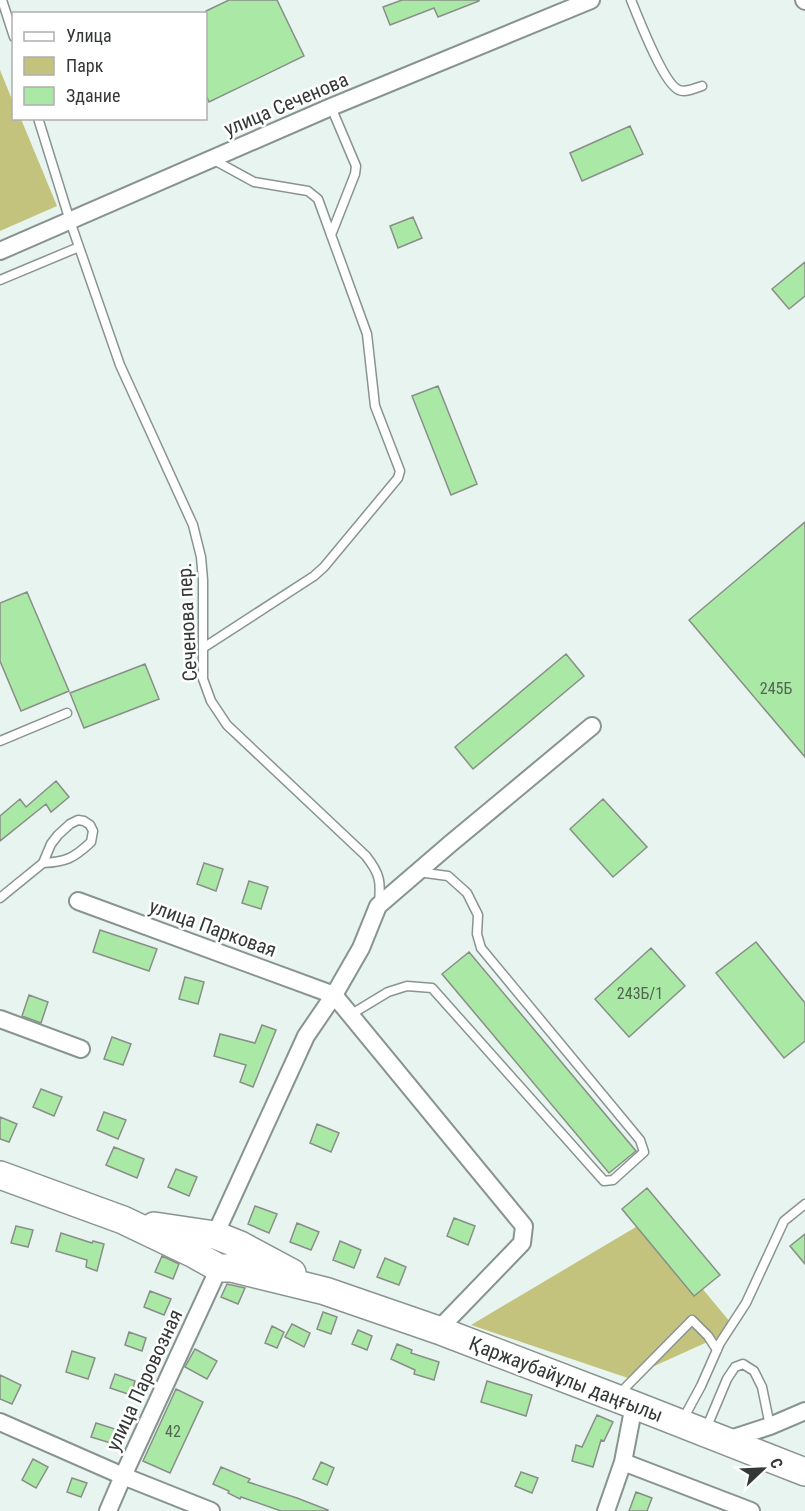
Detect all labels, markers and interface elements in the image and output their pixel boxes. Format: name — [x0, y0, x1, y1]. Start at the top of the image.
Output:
legend — [12, 12, 207, 120]
text: Улица — [66, 25, 112, 46]
text: Парк — [66, 55, 104, 76]
street label: улица Сеченова — [220, 67, 352, 141]
text: Здание — [66, 85, 120, 106]
street label: Сеченова пер. — [172, 562, 202, 682]
house number: 245Б — [760, 679, 792, 698]
street label: улица Парковая — [146, 894, 280, 962]
house number: 243Б/1 — [617, 984, 663, 1003]
street label: улица Паровозная — [101, 1305, 187, 1455]
street label: Қаржаубайұлы даңғылы — [466, 1331, 666, 1427]
house number: 42 — [165, 1422, 181, 1441]
north arrow — [733, 1439, 793, 1499]
text: С — [766, 1455, 787, 1471]

